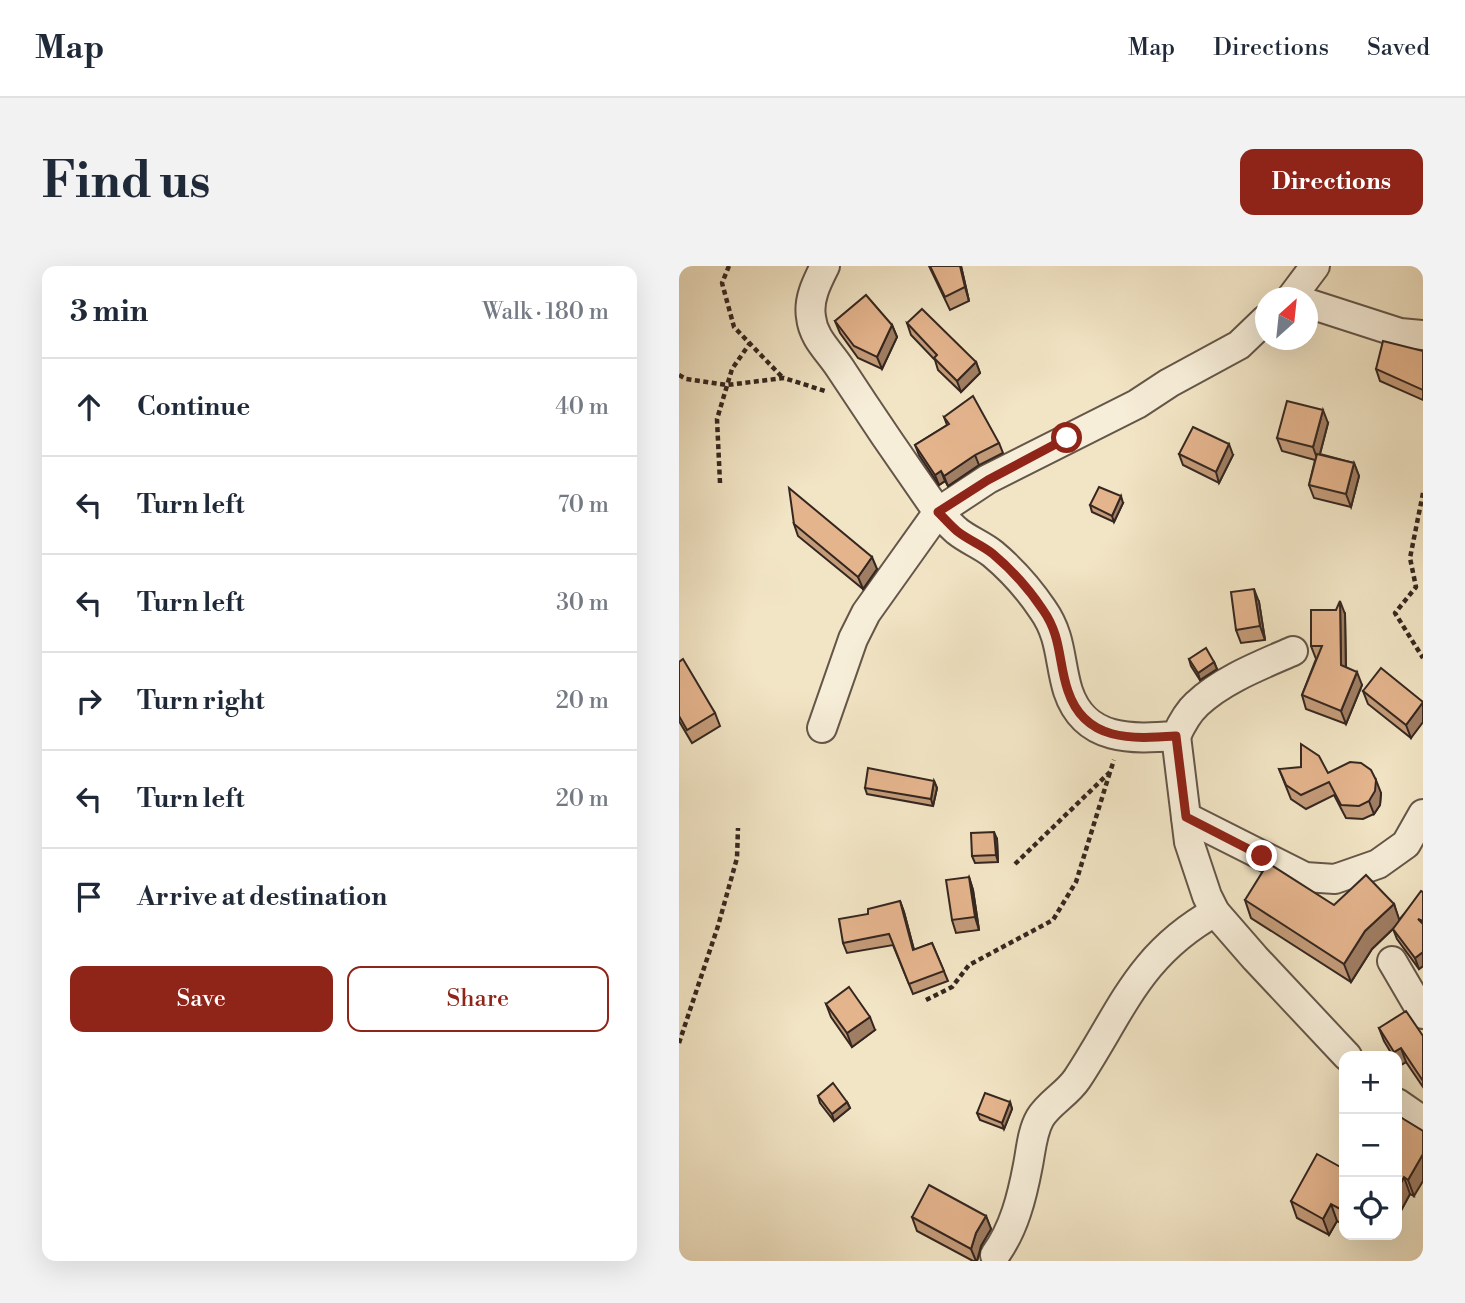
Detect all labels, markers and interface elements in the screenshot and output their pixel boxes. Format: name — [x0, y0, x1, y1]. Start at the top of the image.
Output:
text: Map — [35, 28, 104, 69]
text: Map — [1128, 33, 1175, 63]
text: Directions — [1213, 33, 1329, 63]
text: Saved — [1367, 33, 1430, 63]
button: Directions — [1240, 149, 1423, 215]
text: Find us — [42, 152, 211, 213]
north arrow — [1255, 287, 1318, 350]
text: 3 min — [70, 293, 148, 331]
text: Walk · 180 m — [482, 298, 609, 326]
icon: ahead — [70, 388, 108, 426]
text: Continue — [137, 391, 250, 423]
text: 40 m — [555, 393, 609, 421]
route start — [1051, 422, 1082, 453]
icon: left — [70, 486, 108, 524]
text: Turn left — [137, 489, 245, 521]
text: 70 m — [558, 491, 609, 519]
icon: left — [70, 584, 108, 622]
text: Turn left — [137, 587, 245, 619]
text: 30 m — [556, 589, 609, 617]
icon: right — [70, 682, 108, 720]
text: Turn right — [137, 685, 265, 717]
text: 20 m — [556, 687, 609, 715]
icon: left — [70, 780, 108, 818]
text: Turn left — [137, 783, 245, 815]
text: 20 m — [556, 785, 609, 813]
route end — [1246, 840, 1277, 871]
icon: arrive — [70, 878, 108, 916]
text: Arrive at destination — [137, 881, 387, 913]
button: Save — [70, 966, 333, 1032]
button: Share — [347, 966, 609, 1032]
map controls — [1339, 1051, 1402, 1240]
button: + — [1339, 1051, 1402, 1114]
button: − — [1339, 1114, 1402, 1177]
button: locate — [1339, 1177, 1402, 1240]

